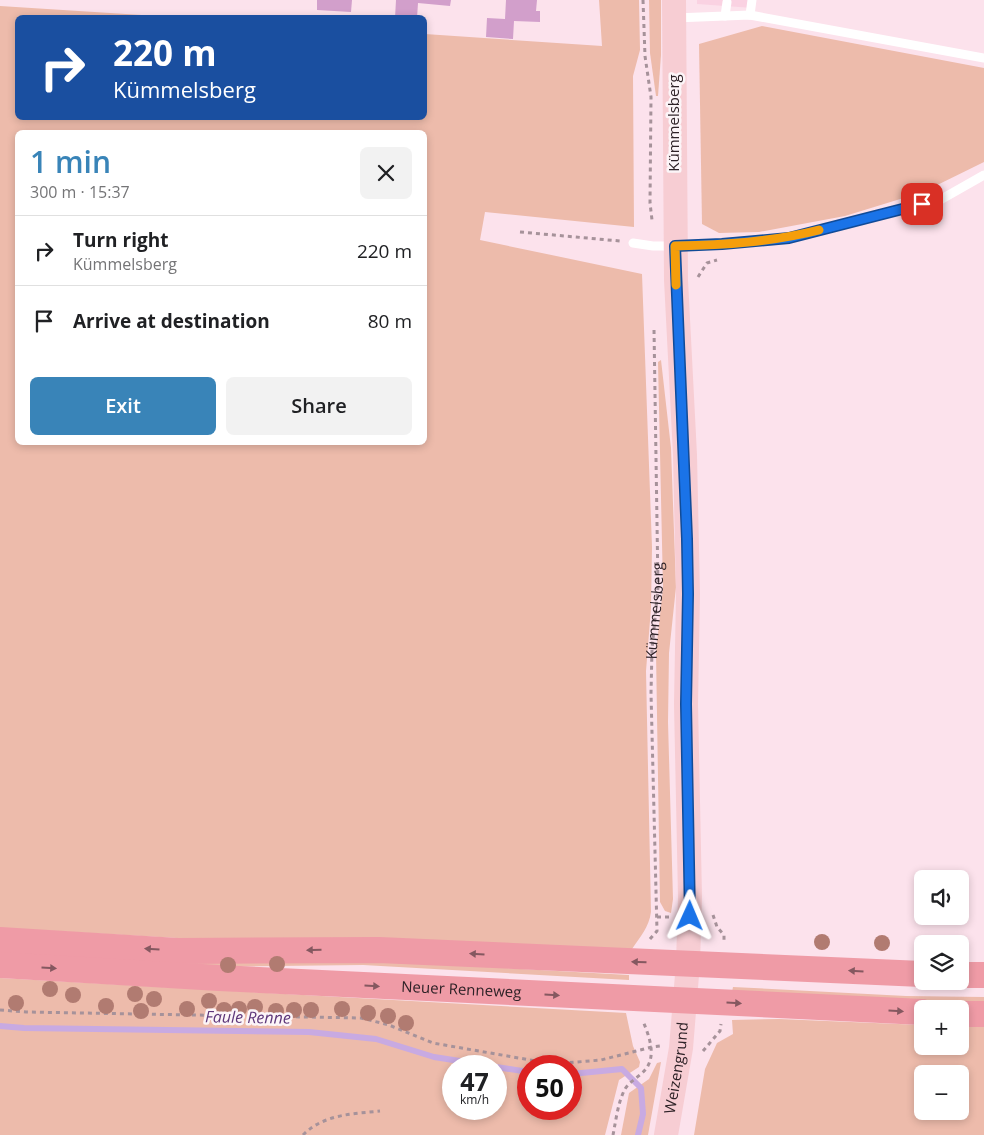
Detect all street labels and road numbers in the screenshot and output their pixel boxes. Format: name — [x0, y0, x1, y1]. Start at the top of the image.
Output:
street label: Kümmelsberg — [663, 74, 683, 172]
street label: Kümmelsberg — [641, 562, 667, 660]
street label: Neuer Renneweg — [401, 976, 522, 1002]
street label: Weizengrund — [659, 1021, 692, 1115]

